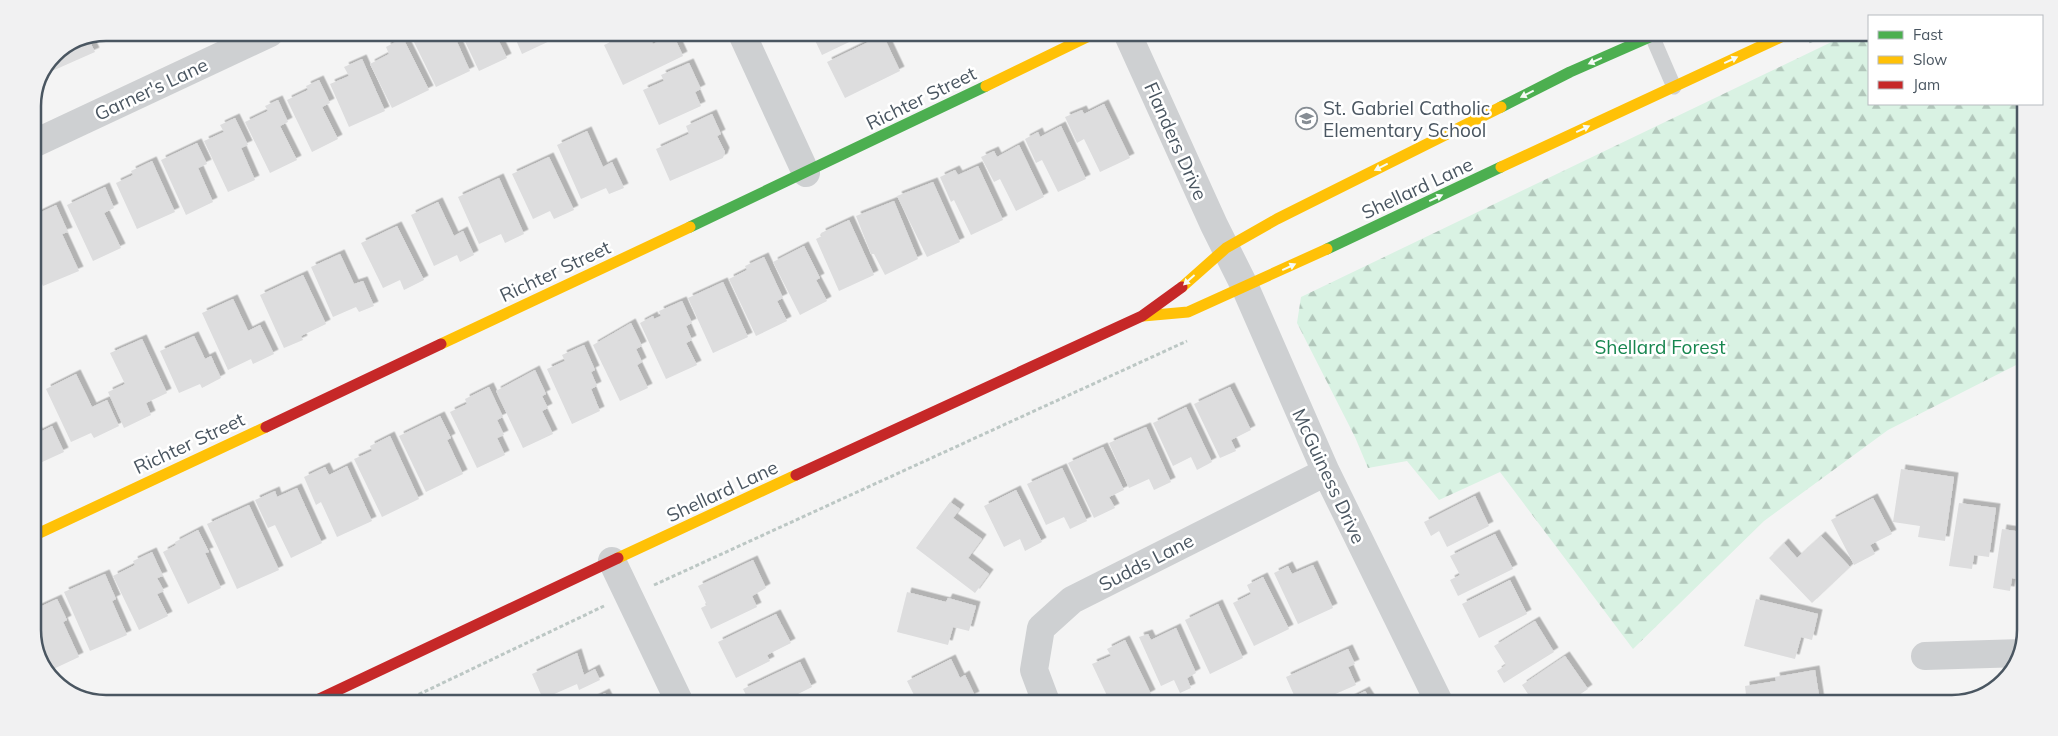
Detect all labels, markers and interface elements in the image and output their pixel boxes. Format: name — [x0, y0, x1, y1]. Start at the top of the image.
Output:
legend — [1868, 15, 2043, 105]
text: Fast — [1913, 25, 1943, 44]
text: Slow — [1913, 50, 1947, 69]
street label: Garner's Lane — [90, 52, 212, 126]
one-way arrow — [1724, 56, 1738, 64]
one-way arrow — [1588, 57, 1602, 65]
street label: Richter Street — [862, 61, 980, 135]
text: Jam — [1913, 75, 1940, 94]
street label: Flanders Drive — [1139, 78, 1213, 204]
one-way arrow — [1519, 90, 1534, 98]
place label: St. Gabriel Catholic Elementary School — [1323, 96, 1490, 142]
school or university icon: St. Gabriel Catholic Elementary School — [1295, 107, 1319, 131]
one-way arrow — [1576, 125, 1591, 133]
street label: Shellard Lane — [1357, 152, 1477, 224]
one-way arrow — [1374, 163, 1388, 171]
one-way arrow — [1429, 194, 1443, 202]
street label: Richter Street — [496, 235, 615, 307]
one-way arrow — [1282, 263, 1296, 271]
one-way arrow — [1184, 274, 1196, 286]
park label: Shellard Forest — [1594, 335, 1726, 359]
street label: McGuiness Drive — [1287, 405, 1371, 547]
street label: Richter Street — [130, 407, 249, 479]
street label: Shellard Lane — [662, 455, 782, 527]
street label: Sudds Lane — [1095, 528, 1197, 596]

